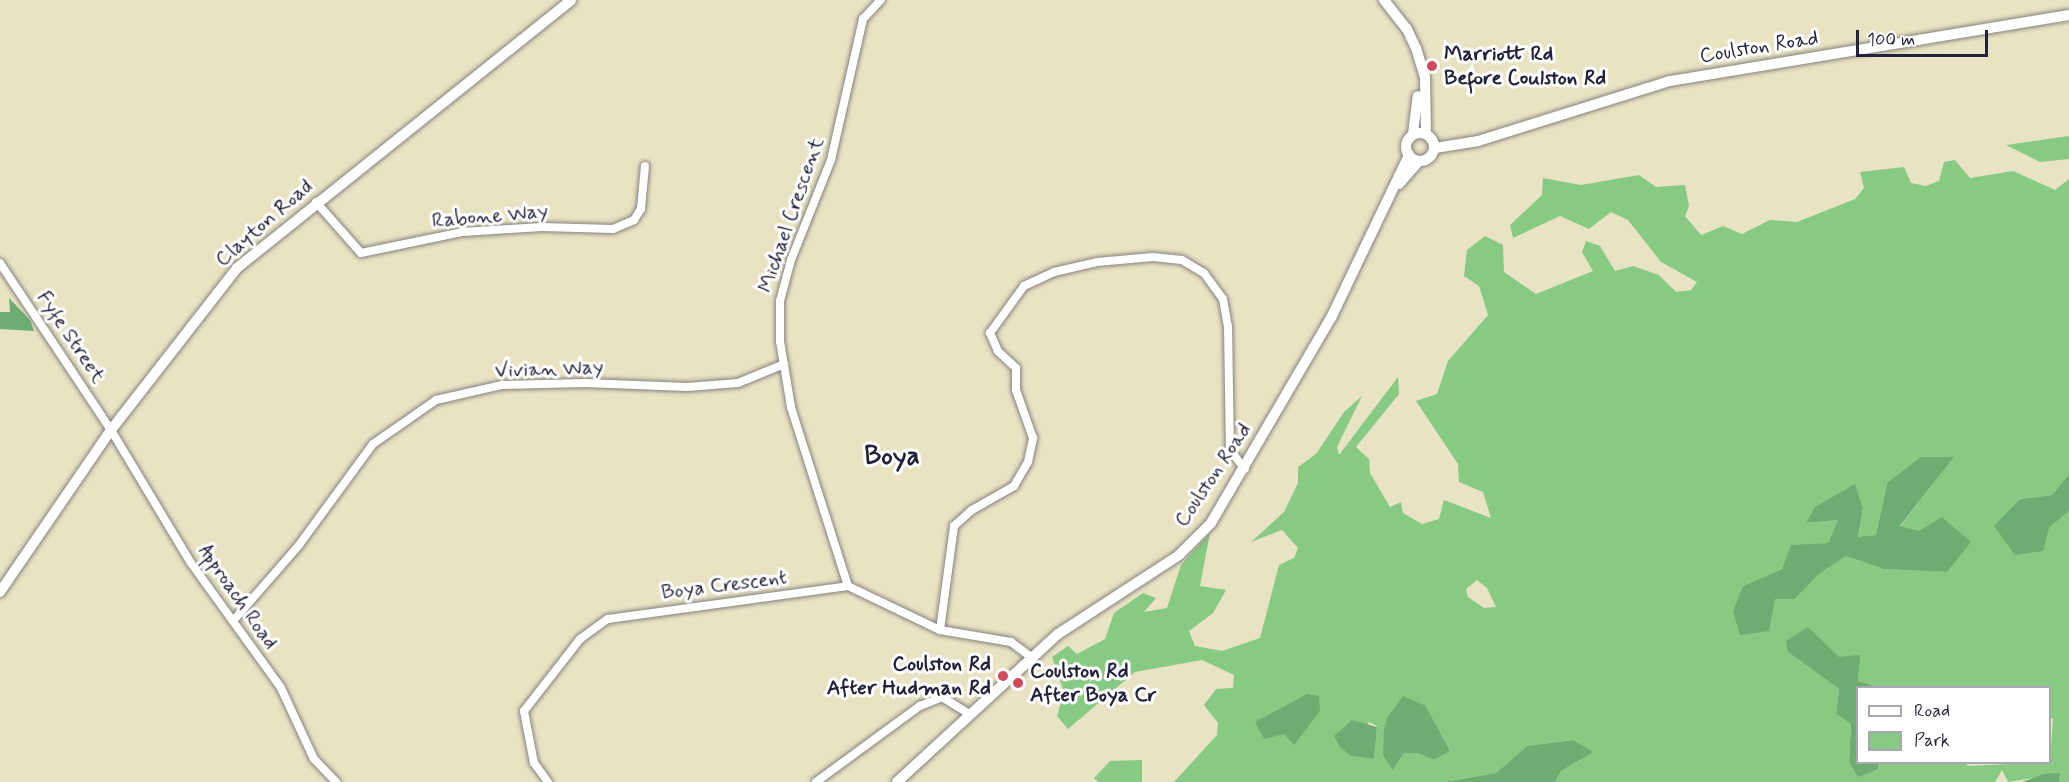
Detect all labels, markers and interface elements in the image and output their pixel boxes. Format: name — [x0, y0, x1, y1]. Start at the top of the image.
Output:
scale bar — [1859, 18, 1991, 56]
street label: Coulston Road — [1699, 25, 1819, 69]
text: 100 m — [1867, 28, 1915, 52]
place label: Marriott Rd Before Coulston Rd — [1444, 41, 1606, 91]
marker: Marriott Rd Before Coulston Rd — [1425, 59, 1439, 73]
street label: Michael Crescent — [754, 137, 828, 293]
street label: Clayton Road — [210, 174, 318, 272]
street label: Rabone Way — [431, 198, 549, 234]
street label: Fyfe Street — [31, 286, 111, 388]
street label: Vivian Way — [494, 355, 604, 383]
street label: Coulston Road — [1170, 419, 1256, 531]
district label: Boya — [864, 441, 920, 473]
street label: Approach Road — [193, 540, 283, 654]
street label: Boya Crescent — [658, 565, 790, 605]
place label: Coulston Rd After Hudman Rd — [830, 651, 991, 701]
place label: Coulston Rd After Boya Cr — [1030, 658, 1158, 708]
marker: Coulston Rd After Hudman Rd — [996, 669, 1010, 683]
marker: Coulston Rd After Boya Cr — [1011, 676, 1025, 690]
legend — [1856, 686, 2051, 764]
text: Road — [1914, 699, 1950, 723]
text: Park — [1914, 729, 1950, 753]

